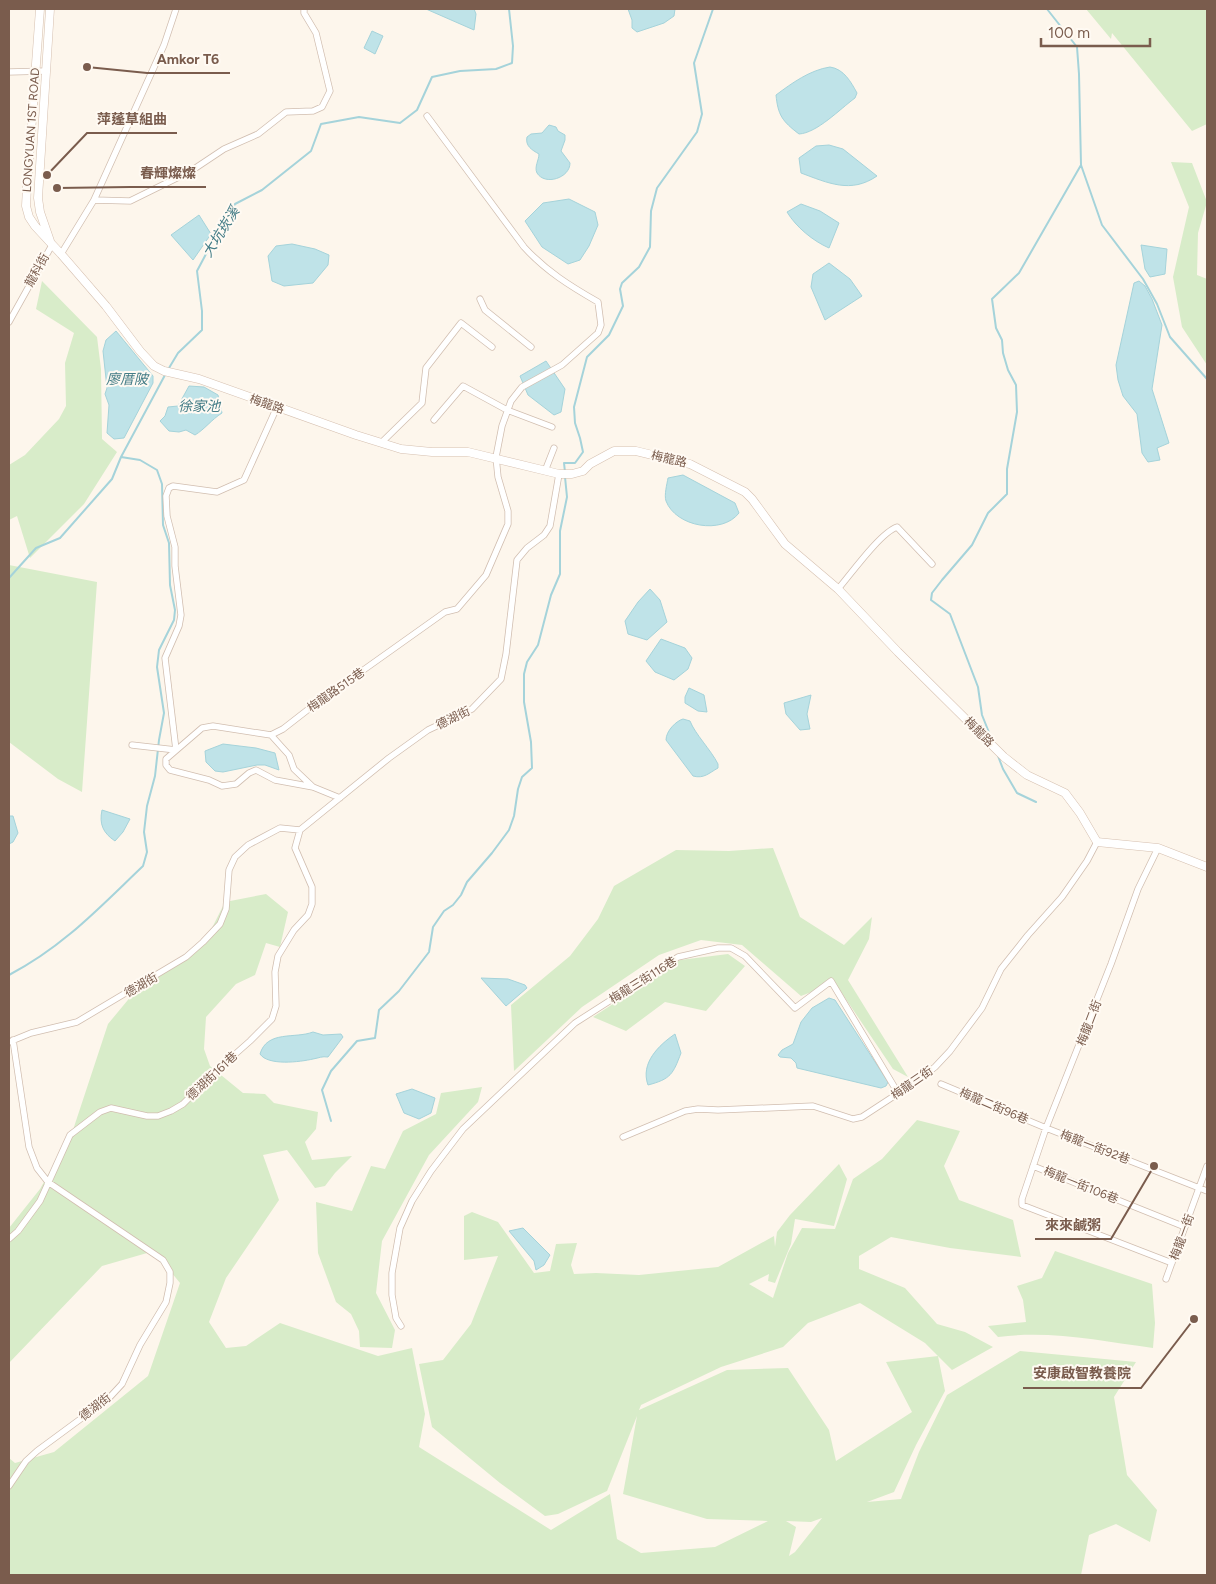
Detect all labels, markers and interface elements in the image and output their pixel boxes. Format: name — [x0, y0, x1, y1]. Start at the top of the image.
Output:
scale bar — [1041, 15, 1150, 47]
text: 100 m — [1048, 24, 1090, 42]
callout: Amkor T6 — [147, 44, 230, 73]
text: Amkor T6 — [157, 51, 219, 68]
street label: LONGYUAN 1ST ROAD — [20, 67, 42, 193]
callout: 萍蓬草組曲 — [87, 104, 177, 133]
text: 萍蓬草組曲 — [97, 111, 167, 128]
callout: 春輝燦燦 — [130, 158, 206, 187]
text: 春輝燦燦 — [140, 165, 196, 182]
water label: 大坑崁溪 — [199, 202, 244, 260]
street label: 龍科街 — [22, 251, 52, 289]
water label: 廖厝陂 — [106, 371, 150, 388]
street label: 梅龍路 — [248, 392, 286, 416]
water label: 徐家池 — [178, 398, 222, 415]
street label: 梅龍路 — [650, 448, 688, 470]
street label: 梅龍路515巷 — [305, 665, 367, 715]
street label: 德湖街 — [434, 704, 472, 732]
street label: 梅龍路 — [961, 714, 997, 750]
street label: 梅龍三街116巷 — [607, 954, 679, 1006]
street label: 德湖街 — [122, 970, 160, 1000]
street label: 梅龍二街 — [1074, 998, 1104, 1048]
street label: 德湖街161巷 — [184, 1049, 240, 1103]
street label: 梅龍三街 — [888, 1063, 936, 1103]
street label: 梅龍二街96巷 — [957, 1085, 1031, 1127]
street label: 梅龍一街92巷 — [1058, 1127, 1132, 1167]
street label: 梅龍一街106巷 — [1042, 1164, 1120, 1206]
callout: 來來鹹粥 — [1035, 1210, 1111, 1239]
street label: 梅龍一街 — [1167, 1212, 1197, 1262]
text: 來來鹹粥 — [1045, 1217, 1101, 1234]
callout: 安康啟智教養院 — [1023, 1359, 1141, 1388]
text: 安康啟智教養院 — [1033, 1365, 1131, 1382]
street label: 德湖街 — [77, 1390, 113, 1424]

